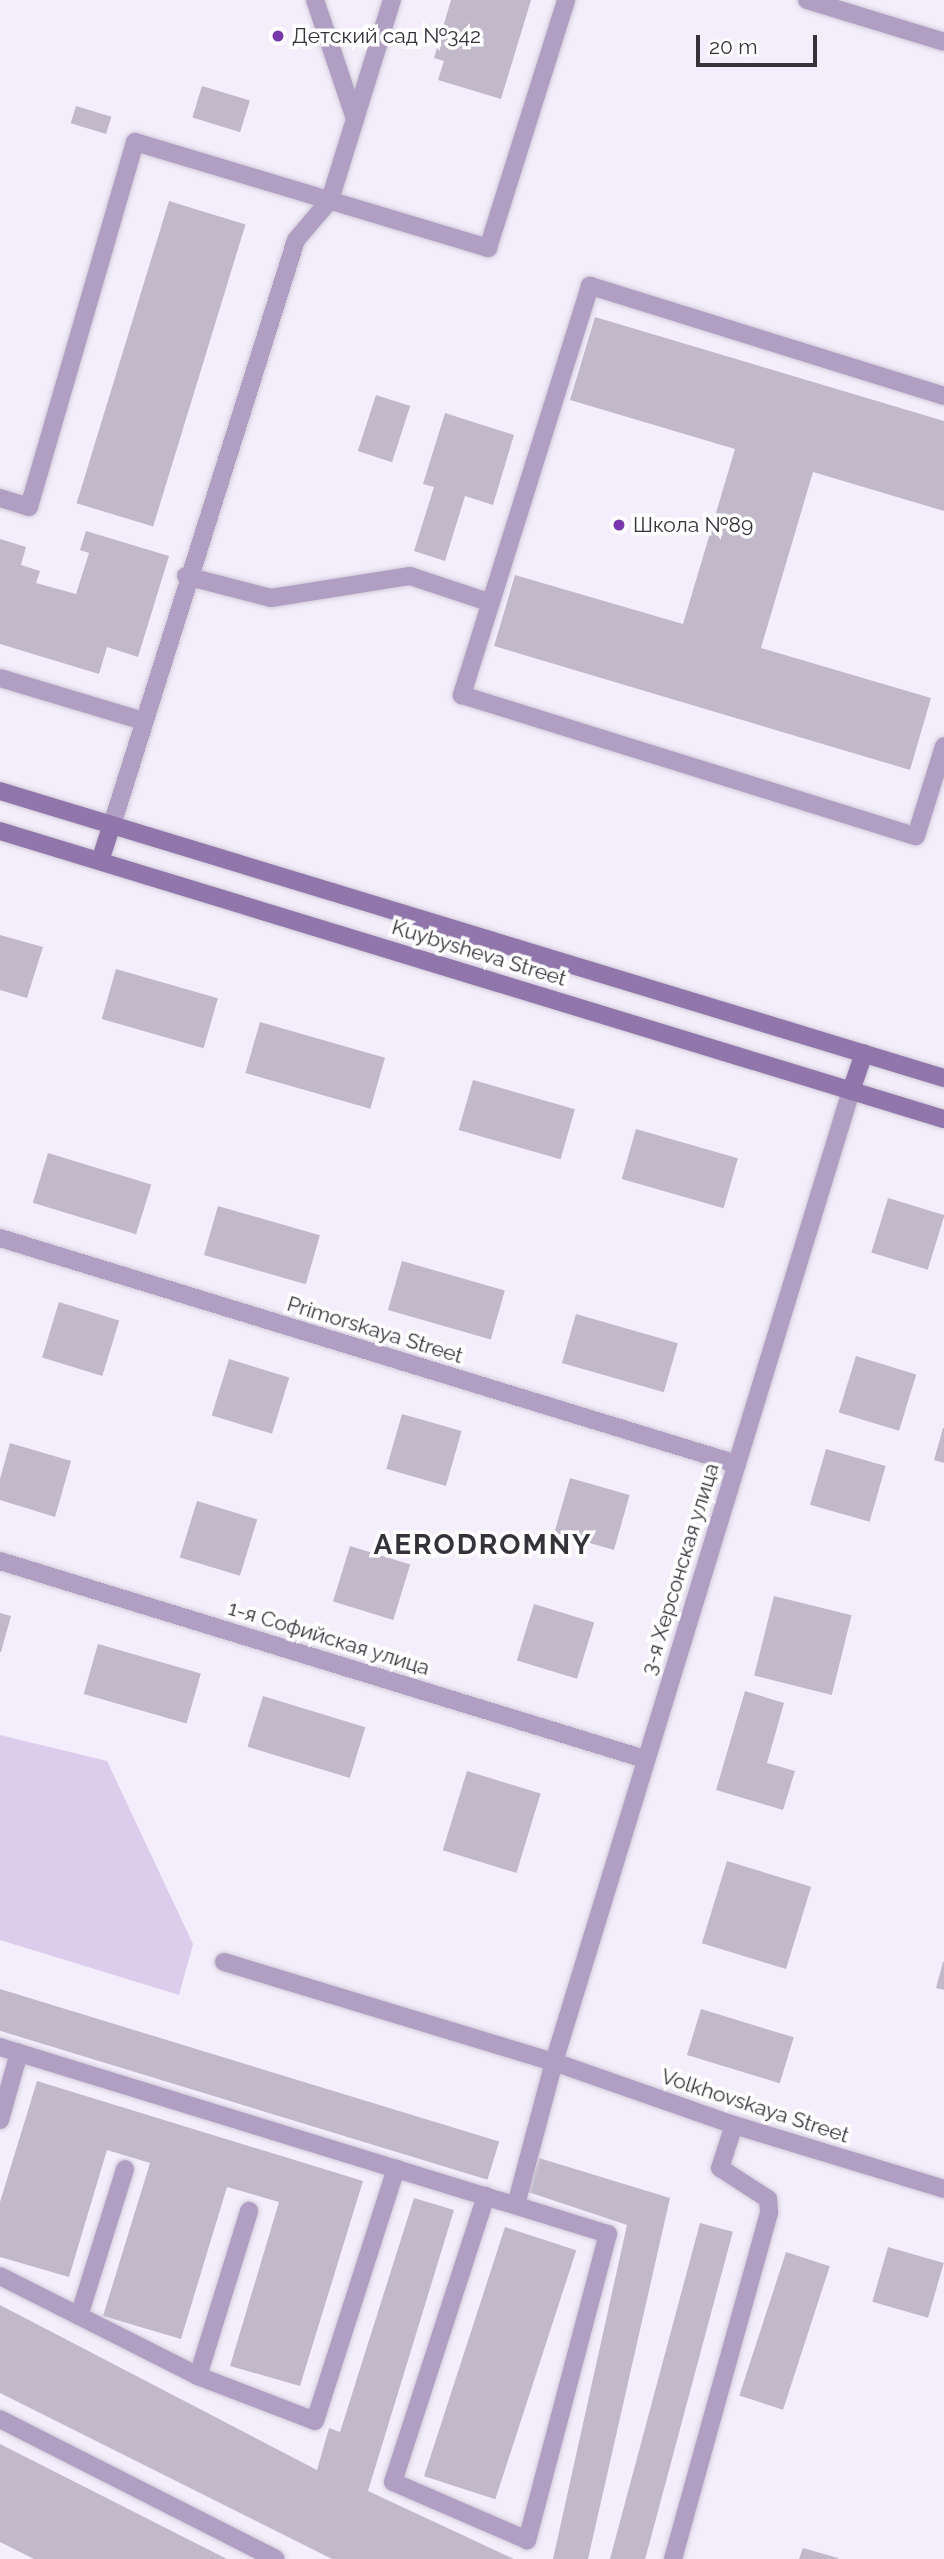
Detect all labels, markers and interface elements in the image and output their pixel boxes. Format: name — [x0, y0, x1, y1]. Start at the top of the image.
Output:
scale bar — [699, 21, 820, 65]
place label: Детский сад №342 — [292, 23, 481, 49]
marker: Детский сад №342 — [270, 28, 286, 44]
text: 20 m — [709, 34, 757, 59]
place label: Школа №89 — [633, 512, 753, 538]
marker: Школа №89 — [611, 517, 627, 533]
street label: Kuybysheva Street — [389, 914, 569, 992]
street label: Primorskaya Street — [284, 1291, 466, 1369]
street label: 3-я Херсонская улица — [636, 1460, 724, 1678]
district label: AERODROMNY — [375, 1528, 591, 1562]
street label: 1-я Софийская улица — [225, 1595, 433, 1681]
street label: Volkhovskaya Street — [658, 2064, 852, 2148]

